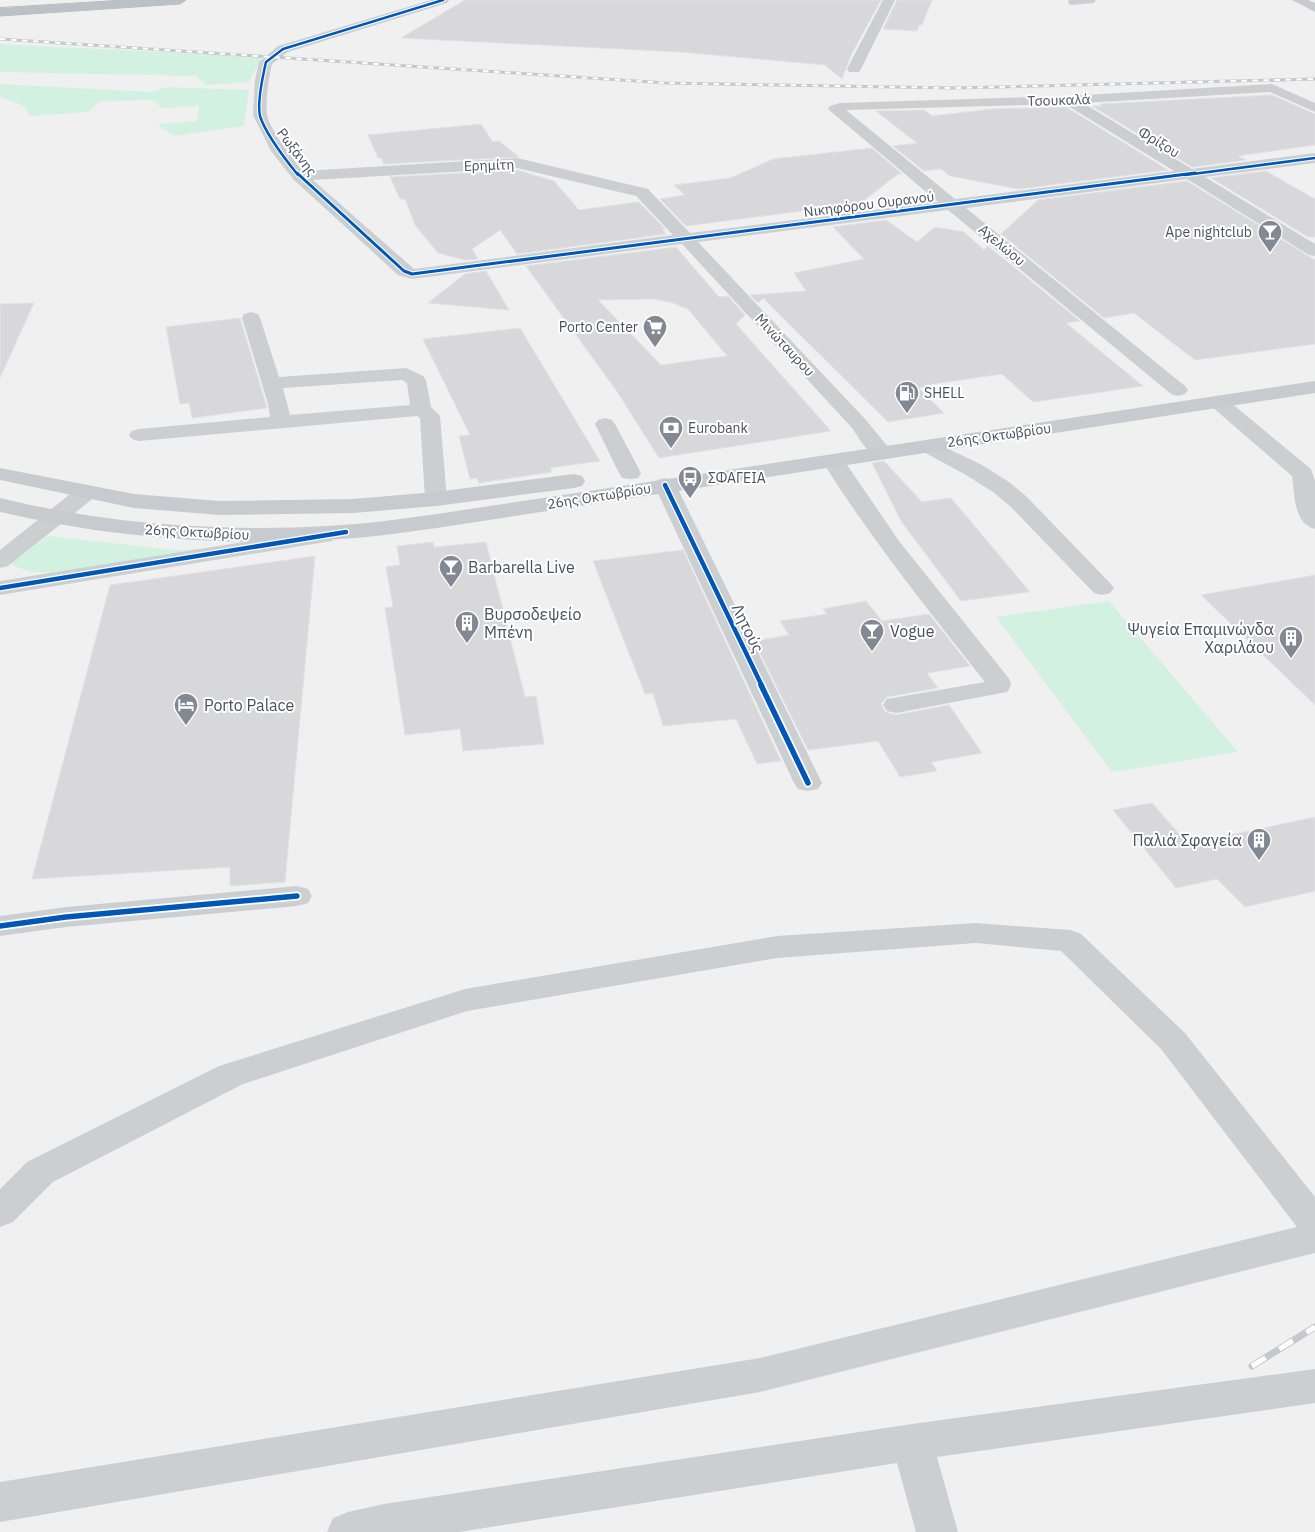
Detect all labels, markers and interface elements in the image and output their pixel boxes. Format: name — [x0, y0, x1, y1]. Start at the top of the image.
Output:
street label: Τσουκαλά — [1027, 90, 1091, 110]
street label: Φρίξου — [1135, 123, 1183, 161]
street label: Ρωξάνης — [273, 124, 321, 180]
street label: Ερημίτη — [463, 155, 515, 175]
street label: Νικηφόρου Ουρανού — [803, 187, 935, 221]
bar icon: Ape nightclub — [1257, 219, 1283, 253]
street label: Αχελώου — [975, 220, 1029, 270]
place label: Ape nightclub — [1165, 223, 1252, 241]
street label: Μινώταυρου — [751, 310, 819, 380]
supermarket icon: Porto Center — [642, 314, 668, 348]
place label: Porto Center — [559, 318, 638, 336]
fuel station icon: SHELL — [894, 380, 920, 414]
place label: SHELL — [924, 384, 964, 402]
bank icon: Eurobank — [658, 415, 684, 449]
place label: Eurobank — [688, 419, 749, 437]
street label: 26ης Οκτωβρίου — [946, 419, 1052, 451]
bus stop icon: ΣΦΑΓΕΙΑ — [677, 465, 703, 499]
place label: ΣΦΑΓΕΙΑ — [708, 469, 766, 487]
street label: 26ης Οκτωβρίου — [546, 479, 652, 513]
street label: 26ης Οκτωβρίου — [144, 520, 250, 544]
bar icon: Barbarella Live — [438, 554, 464, 588]
place label: Barbarella Live — [468, 557, 575, 577]
street label: Λητούς — [728, 600, 769, 656]
place label: Βυρσοδεψείο Μπένη — [484, 604, 581, 642]
building icon: Βυρσοδεψείο Μπένη — [454, 610, 480, 644]
bar icon: Vogue — [859, 618, 885, 652]
place label: Ψυγεία Επαμινώνδα Χαριλάου — [1127, 619, 1274, 657]
place label: Vogue — [890, 621, 935, 641]
building icon: Ψυγεία Επαμινώνδα Χαριλάου — [1278, 625, 1304, 659]
hotel icon: Porto Palace — [173, 692, 199, 726]
place label: Porto Palace — [204, 695, 294, 715]
building icon: Παλιά Σφαγεία — [1246, 827, 1272, 861]
place label: Παλιά Σφαγεία — [1132, 830, 1242, 850]

